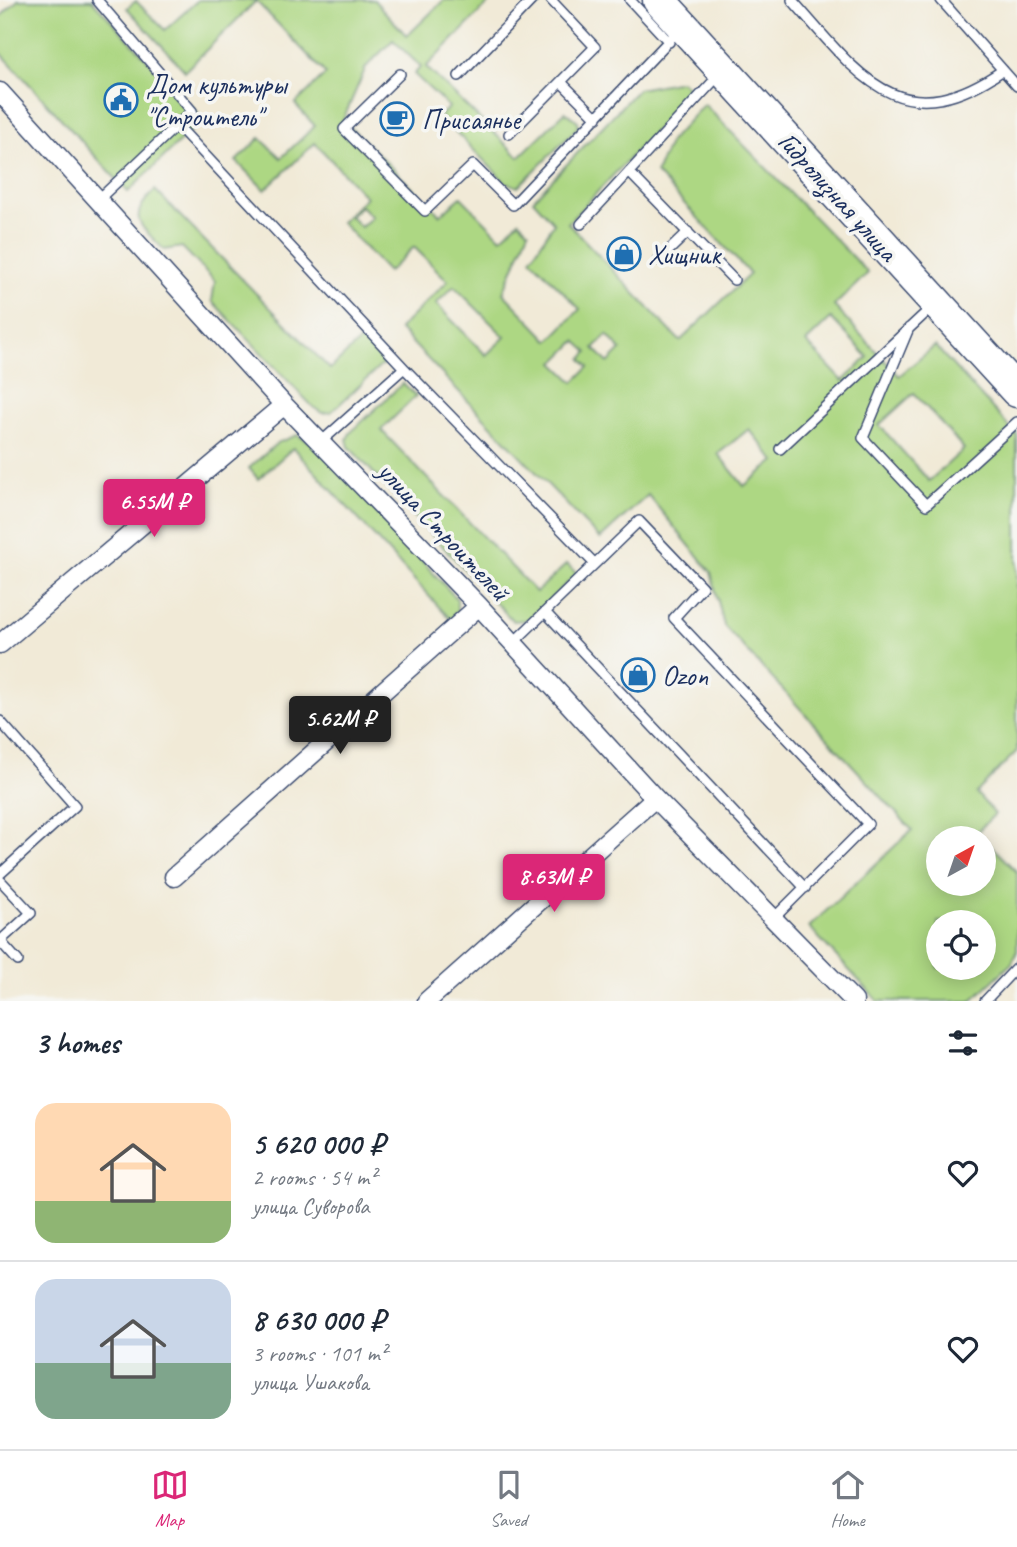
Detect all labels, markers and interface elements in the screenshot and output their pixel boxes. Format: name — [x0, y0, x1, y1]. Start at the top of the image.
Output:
place label: Дом культуры "Строитель" — [146, 67, 289, 134]
public building icon: Дом культуры "Строитель" — [102, 81, 140, 119]
cafe icon: Присаянье — [378, 100, 416, 138]
place label: Присаянье — [422, 102, 522, 137]
street label: Гидролизная улица — [770, 124, 907, 270]
shop icon: Хищник — [605, 235, 643, 273]
place label: Хищник — [648, 237, 722, 272]
street label: улица Строителей — [369, 452, 519, 609]
pin: 6.55M ₽ — [89, 480, 219, 539]
text: 6.55M ₽ — [119, 487, 189, 516]
shop icon: Ozon — [619, 656, 657, 694]
place label: Ozon — [662, 658, 708, 693]
pin: 5.62M ₽ — [275, 696, 405, 756]
text: 5.62M ₽ — [305, 704, 375, 733]
north arrow — [926, 826, 996, 896]
map controls — [926, 826, 996, 980]
pin: 8.63M ₽ — [489, 855, 619, 914]
text: 8.63M ₽ — [519, 862, 589, 891]
button: locate — [926, 910, 996, 980]
text: 3 homes — [35, 1024, 120, 1062]
icon: filters — [944, 1024, 982, 1062]
text: 5 620 000 ₽ — [252, 1125, 384, 1163]
icon: home — [91, 1131, 175, 1215]
icon: heart — [944, 1154, 982, 1192]
text: 2 rooms · 54 m² — [252, 1163, 376, 1192]
text: улица Суворова — [252, 1192, 369, 1221]
text: 8 630 000 ₽ — [252, 1301, 384, 1339]
icon: home — [91, 1307, 175, 1391]
icon: heart — [944, 1330, 982, 1368]
text: 3 rooms · 101 m² — [252, 1339, 387, 1368]
text: улица Ушакова — [252, 1368, 369, 1397]
tab: Map — [151, 1466, 189, 1532]
tab: Saved — [490, 1466, 528, 1532]
tab: Home — [829, 1466, 867, 1532]

